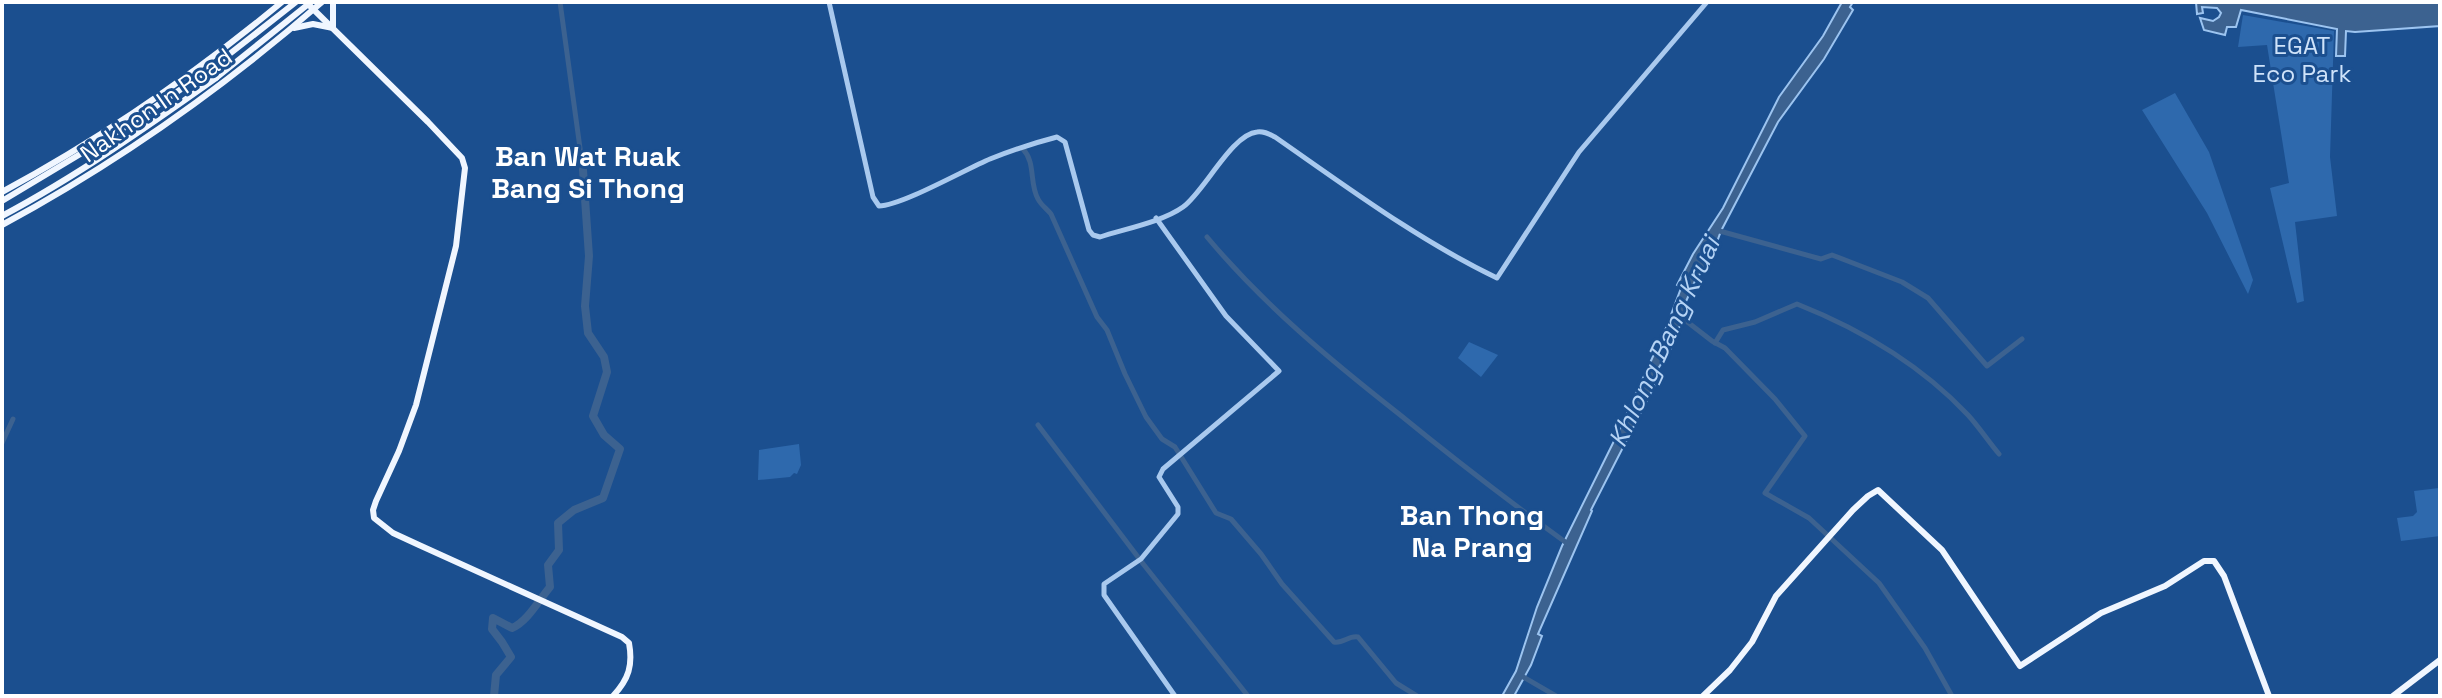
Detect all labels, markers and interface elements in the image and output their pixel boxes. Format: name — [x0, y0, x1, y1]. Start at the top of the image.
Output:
park label: EGAT Eco Park — [2253, 30, 2351, 89]
street label: Nakhon In Road — [74, 41, 238, 169]
district label: Ban Wat Ruak Bang Si Thong — [491, 138, 685, 206]
water label: Khlong Bang Kruai — [1600, 229, 1729, 452]
district label: Ban Thong Na Prang — [1400, 497, 1544, 565]

